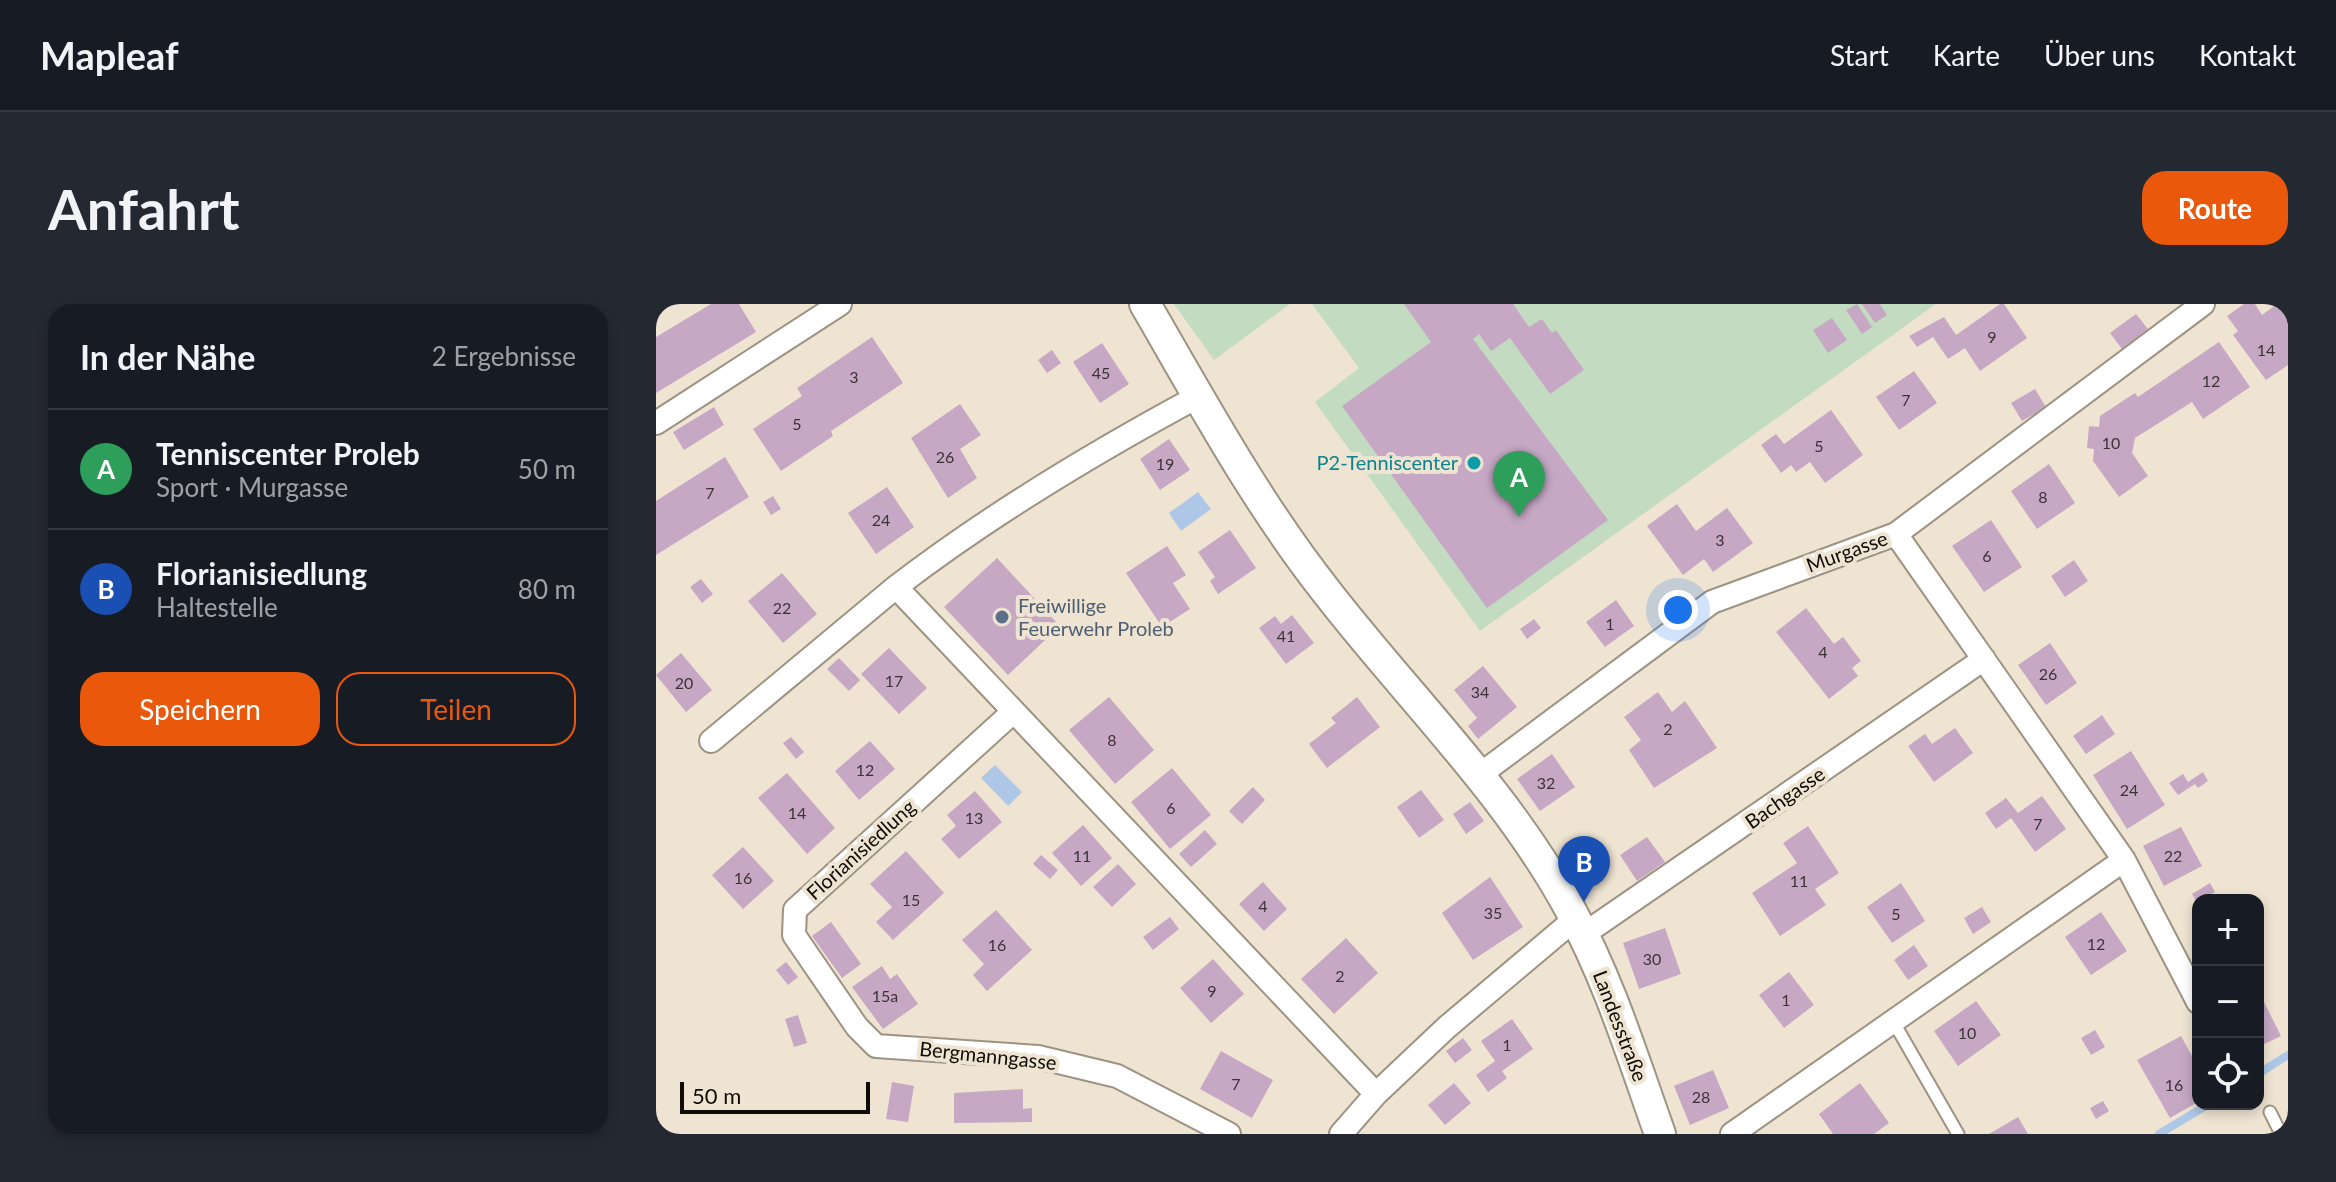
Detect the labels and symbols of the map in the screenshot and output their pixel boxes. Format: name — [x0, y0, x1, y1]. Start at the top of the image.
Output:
house number: 9 — [1987, 327, 1997, 346]
house number: 14 — [2257, 340, 2275, 359]
house number: 45 — [1092, 363, 1110, 382]
house number: 3 — [849, 367, 859, 386]
house number: 12 — [2202, 371, 2220, 390]
house number: 7 — [1901, 390, 1911, 409]
house number: 5 — [792, 414, 802, 433]
house number: 10 — [2102, 433, 2120, 452]
house number: 5 — [1814, 436, 1824, 455]
house number: 26 — [936, 447, 954, 466]
place label: P2-Tenniscenter — [1317, 450, 1459, 474]
pin: A — [1493, 451, 1545, 517]
house number: 19 — [1156, 454, 1174, 473]
marker: P2-Tenniscenter — [1465, 454, 1483, 472]
house number: 7 — [705, 483, 715, 502]
house number: 8 — [2038, 487, 2048, 506]
house number: 24 — [872, 510, 890, 529]
street label: Murgasse — [1803, 525, 1891, 577]
house number: 3 — [1715, 530, 1725, 549]
house number: 6 — [1982, 546, 1992, 565]
your location — [1658, 590, 1698, 630]
place label: Freiwillige Feuerwehr Proleb — [1018, 593, 1174, 640]
house number: 22 — [773, 598, 791, 617]
marker: Freiwillige Feuerwehr Proleb — [993, 608, 1011, 626]
house number: 1 — [1605, 614, 1615, 633]
house number: 41 — [1277, 626, 1295, 645]
house number: 4 — [1818, 642, 1828, 661]
house number: 26 — [2039, 664, 2057, 683]
house number: 17 — [885, 671, 903, 690]
house number: 20 — [675, 673, 693, 692]
house number: 34 — [1471, 682, 1489, 701]
house number: 2 — [1663, 719, 1673, 738]
house number: 8 — [1107, 730, 1117, 749]
house number: 12 — [856, 760, 874, 779]
street label: Bachgasse — [1740, 761, 1829, 833]
house number: 32 — [1537, 773, 1555, 792]
house number: 24 — [2120, 780, 2138, 799]
street label: Florianisiedlung — [801, 794, 920, 904]
house number: 6 — [1166, 798, 1176, 817]
house number: 14 — [788, 803, 806, 822]
house number: 13 — [965, 808, 983, 827]
house number: 7 — [2033, 814, 2043, 833]
pin: B — [1558, 836, 1610, 902]
house number: 11 — [1073, 846, 1091, 865]
house number: 22 — [2164, 846, 2182, 865]
house number: 16 — [734, 868, 752, 887]
house number: 11 — [1790, 871, 1808, 890]
house number: 15 — [902, 890, 920, 909]
house number: 4 — [1258, 896, 1268, 915]
house number: 35 — [1484, 903, 1502, 922]
house number: 5 — [1891, 904, 1901, 923]
house number: 12 — [2087, 934, 2105, 953]
house number: 16 — [988, 935, 1006, 954]
house number: 30 — [1643, 949, 1661, 968]
house number: 2 — [1335, 966, 1345, 985]
street label: Landesstraße — [1589, 967, 1653, 1084]
house number: 9 — [1207, 981, 1217, 1000]
house number: 15a — [872, 986, 898, 1005]
house number: 1 — [1781, 990, 1791, 1009]
house number: 10 — [1958, 1023, 1976, 1042]
house number: 1 — [1502, 1035, 1512, 1054]
street label: Bergmanngasse — [918, 1036, 1058, 1074]
house number: 7 — [1231, 1074, 1241, 1093]
house number: 16 — [2165, 1075, 2183, 1094]
scale bar — [680, 1078, 870, 1114]
house number: 28 — [1692, 1087, 1710, 1106]

